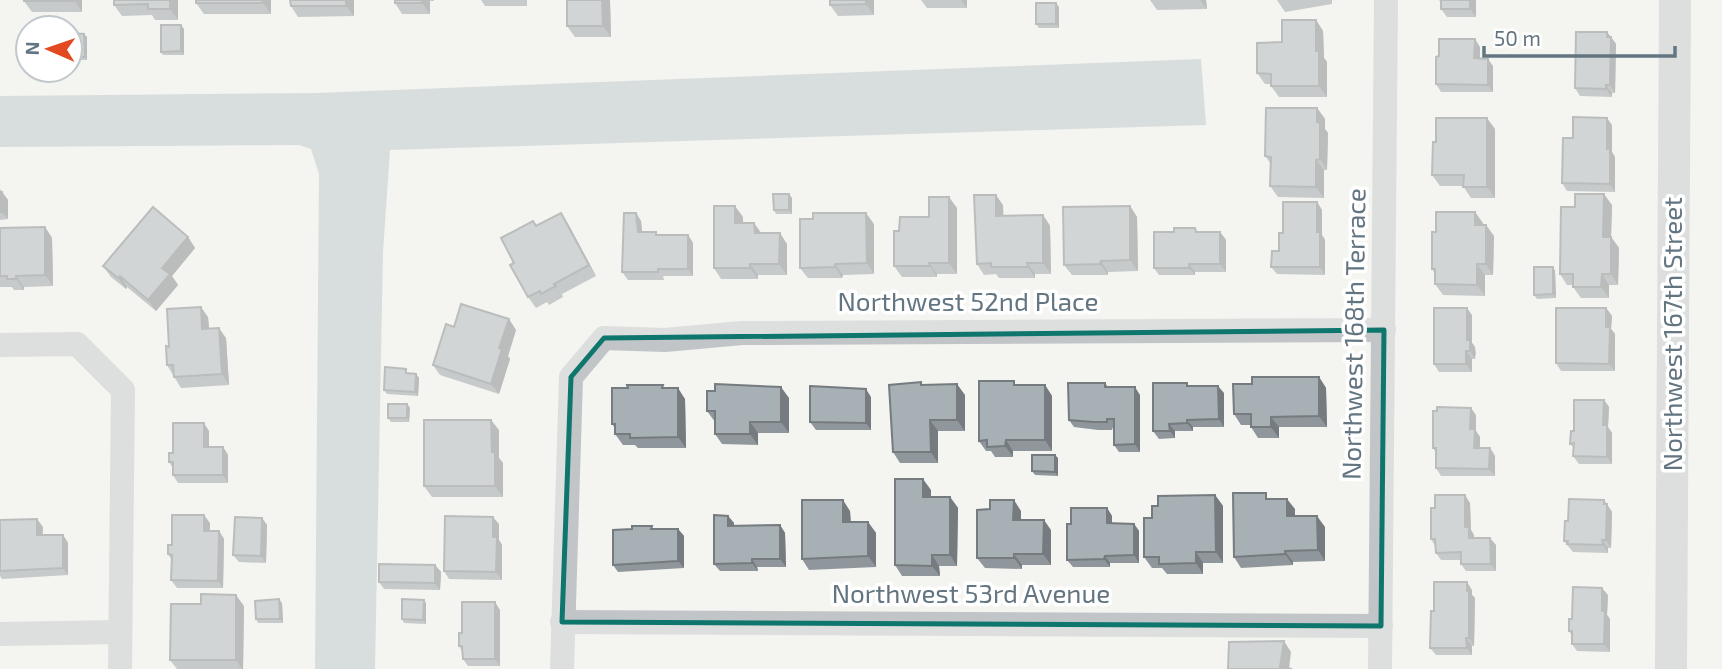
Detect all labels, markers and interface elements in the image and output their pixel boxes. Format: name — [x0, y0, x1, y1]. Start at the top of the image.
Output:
north arrow — [14, 14, 84, 84]
scale bar — [1484, 14, 1675, 58]
text: 50 m — [1494, 25, 1541, 50]
text: N — [20, 41, 43, 56]
street label: Northwest 168th Terrace — [1334, 188, 1371, 480]
street label: Northwest 167th Street — [1656, 197, 1687, 471]
street label: Northwest 52nd Place — [838, 285, 1098, 316]
street label: Northwest 53rd Avenue — [832, 577, 1110, 608]

